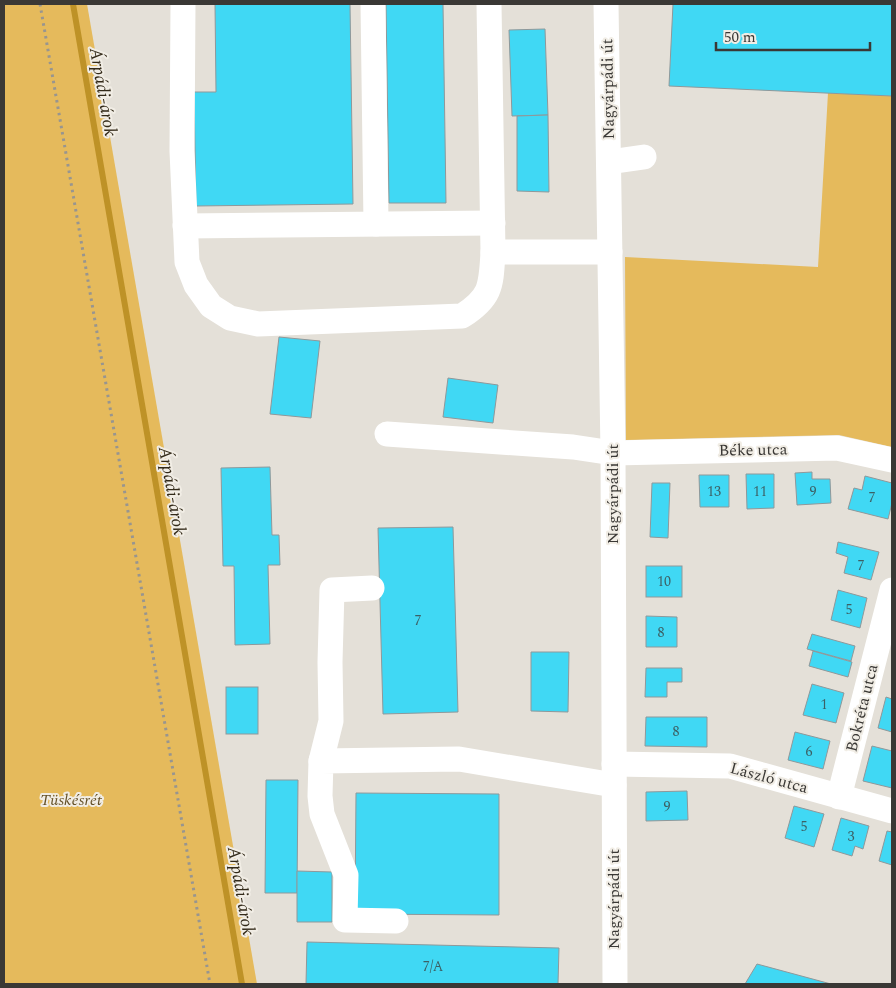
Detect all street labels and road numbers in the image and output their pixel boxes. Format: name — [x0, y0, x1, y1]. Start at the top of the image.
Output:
street label: Nagyárpádi út — [595, 38, 621, 139]
street label: Béke utca — [718, 437, 788, 463]
street label: Nagyárpádi út — [601, 443, 625, 544]
street label: Bokréta utca — [839, 661, 885, 755]
street label: László utca — [727, 756, 811, 800]
street label: Nagyárpádi út — [602, 848, 626, 949]

